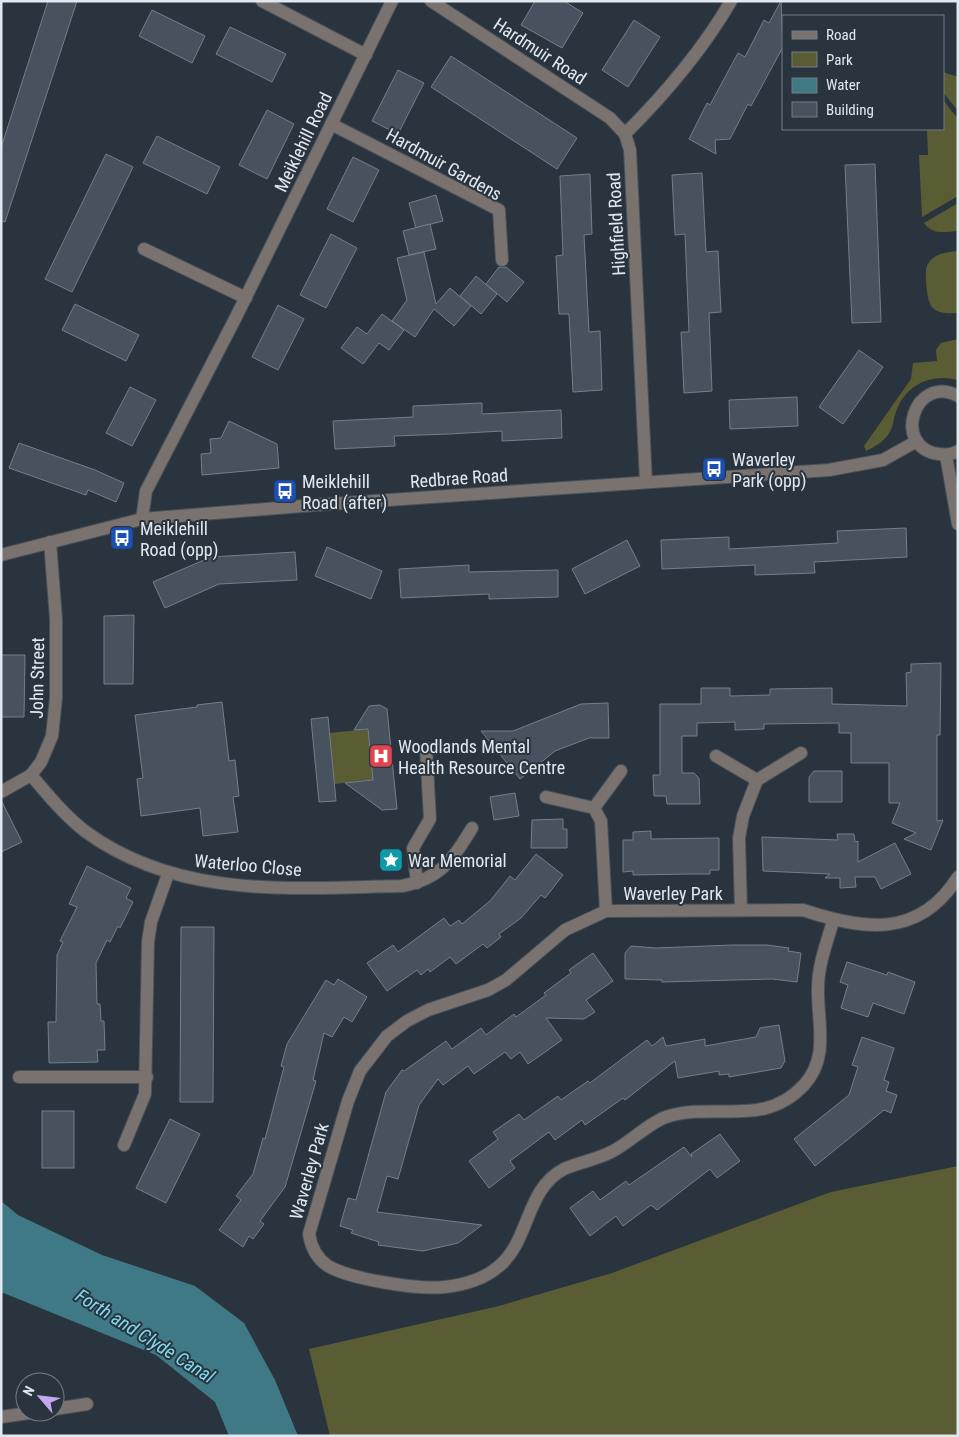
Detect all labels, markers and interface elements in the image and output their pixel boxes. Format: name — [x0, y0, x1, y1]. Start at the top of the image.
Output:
street label: Hardmuir Road — [490, 13, 590, 89]
legend — [782, 15, 944, 130]
text: Road — [826, 26, 856, 44]
text: Park — [826, 51, 853, 69]
text: Water — [826, 76, 861, 94]
street label: Meiklehill Road — [270, 89, 336, 195]
text: Building — [826, 101, 874, 119]
street label: Hardmuir Gardens — [383, 124, 505, 204]
street label: Highfield Road — [603, 172, 629, 276]
place label: Waverley Park (opp) — [732, 449, 806, 492]
bus stop icon: Waverley Park (opp) — [701, 456, 727, 482]
street label: Redbrae Road — [409, 464, 509, 492]
place label: Meiklehill Road (after) — [302, 471, 387, 514]
bus stop icon: Meiklehill Road (after) — [272, 478, 298, 504]
place label: Meiklehill Road (opp) — [140, 518, 218, 561]
bus stop icon: Meiklehill Road (opp) — [109, 525, 135, 551]
street label: John Street — [26, 637, 48, 719]
place label: Woodlands Mental Health Resource Centre — [398, 736, 565, 778]
hospital icon: Woodlands Mental Health Resource Centre — [368, 743, 394, 769]
place icon: War Memorial — [378, 847, 404, 873]
street label: Waterloo Close — [193, 850, 303, 880]
place label: War Memorial — [408, 850, 507, 871]
street label: Waverley Park — [623, 883, 723, 904]
street label: Waverley Park — [285, 1120, 333, 1222]
water label: Forth and Clyde Canal — [71, 1284, 219, 1388]
north arrow — [15, 1372, 65, 1422]
text: N — [19, 1383, 38, 1398]

